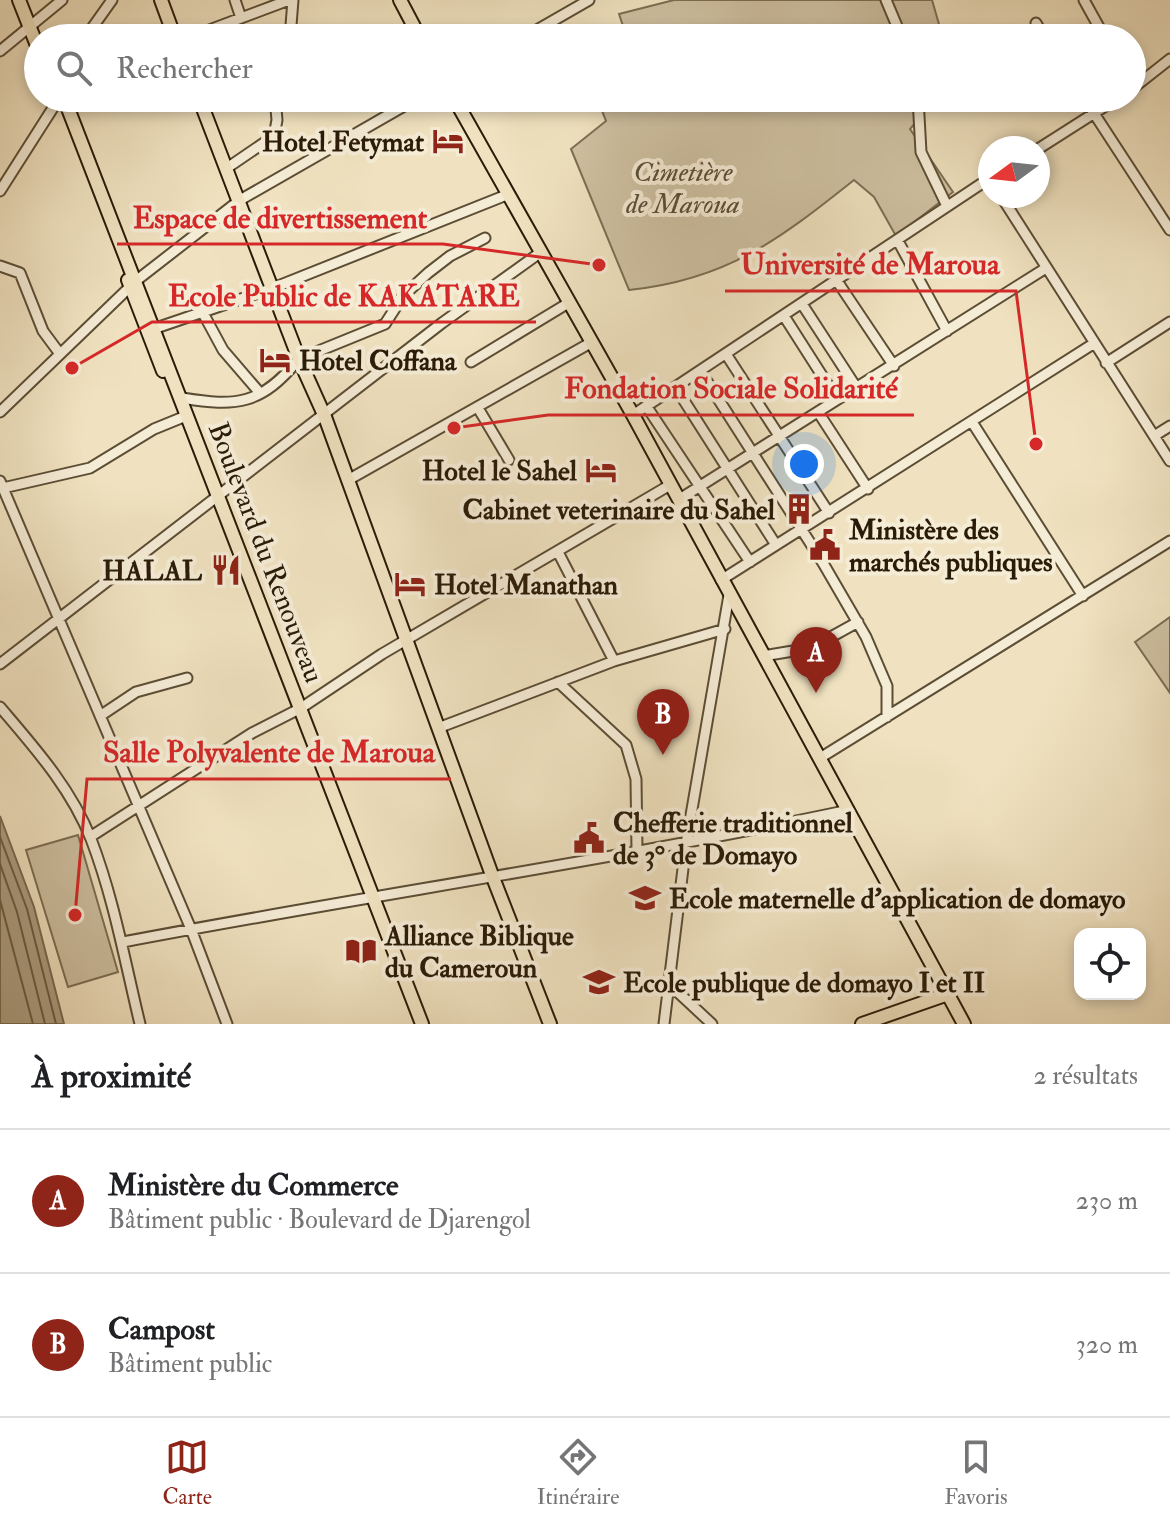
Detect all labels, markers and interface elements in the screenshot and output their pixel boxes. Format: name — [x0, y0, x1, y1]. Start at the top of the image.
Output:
search box — [24, 24, 1146, 112]
icon: search — [52, 46, 96, 90]
text: Rechercher — [116, 50, 253, 87]
hotel icon: Hotel Fetymat — [431, 124, 465, 158]
place label: Hotel Fetymat — [262, 125, 424, 160]
north arrow — [978, 136, 1050, 208]
park label: Cimetière de Maroua — [625, 155, 740, 222]
callout: Espace de divertissement — [117, 190, 443, 244]
text: Espace de divertissement — [133, 200, 428, 237]
callout: Université de Maroua — [725, 237, 1016, 291]
text: Université de Maroua — [741, 246, 1001, 283]
callout: Ecole Public de KAKATARE — [152, 268, 536, 322]
text: Ecole Public de KAKATARE — [168, 278, 520, 315]
hotel icon: Hotel Coffana — [258, 343, 292, 377]
place label: Hotel Coffana — [299, 344, 458, 379]
callout: Fondation Sociale Solidarité — [548, 361, 914, 415]
text: Fondation Sociale Solidarité — [564, 370, 899, 407]
street label: Boulevard du Renouveau — [200, 417, 331, 688]
your location — [784, 444, 824, 484]
hotel icon: Hotel le Sahel — [584, 453, 618, 487]
place label: Hotel le Sahel — [422, 454, 578, 489]
building icon: Cabinet veterinaire du Sahel — [782, 492, 816, 526]
place label: Cabinet veterinaire du Sahel — [463, 493, 776, 528]
place label: Ministère des marchés publiques — [848, 513, 1053, 580]
public building icon: Ministère des marchés publiques — [808, 528, 842, 562]
restaurant icon: HALAL — [209, 553, 243, 587]
place label: HALAL — [102, 554, 203, 589]
hotel icon: Hotel Manathan — [393, 567, 427, 601]
place label: Hotel Manathan — [434, 568, 619, 603]
pin: A — [790, 627, 842, 693]
pin: B — [637, 689, 689, 755]
callout: Salle Polyvalente de Maroua — [87, 725, 451, 779]
text: Salle Polyvalente de Maroua — [103, 734, 437, 771]
place label: Chefferie traditionnel de 3° de Domayo — [613, 806, 853, 873]
public building icon: Chefferie traditionnel de 3° de Domayo — [572, 821, 606, 855]
school or university icon: Ecole maternelle d'application de domayo — [628, 881, 662, 915]
place label: Ecole maternelle d'application de domayo — [669, 882, 1126, 917]
place label: Alliance Biblique du Cameroun — [384, 919, 574, 986]
map controls — [1074, 928, 1146, 1000]
button: locate — [1074, 928, 1146, 1000]
library icon: Alliance Biblique du Cameroun — [344, 934, 378, 968]
school or university icon: Ecole publique de domayo I et II — [582, 965, 616, 999]
place label: Ecole publique de domayo I et II — [623, 966, 985, 1001]
text: À proximité — [32, 1055, 191, 1098]
text: 2 résultats — [1034, 1060, 1138, 1092]
text: Ministère du Commerce — [108, 1167, 399, 1204]
text: A — [50, 1185, 66, 1217]
text: 230 m — [1076, 1185, 1138, 1217]
text: Bâtiment public · Boulevard de Djarengol — [108, 1204, 531, 1236]
text: Campost — [108, 1311, 215, 1348]
text: B — [49, 1329, 67, 1361]
text: 320 m — [1076, 1329, 1138, 1361]
text: Bâtiment public — [108, 1348, 272, 1380]
tab: Carte — [162, 1435, 212, 1511]
tab: Itinéraire — [537, 1435, 619, 1511]
tab: Favoris — [944, 1435, 1008, 1511]

